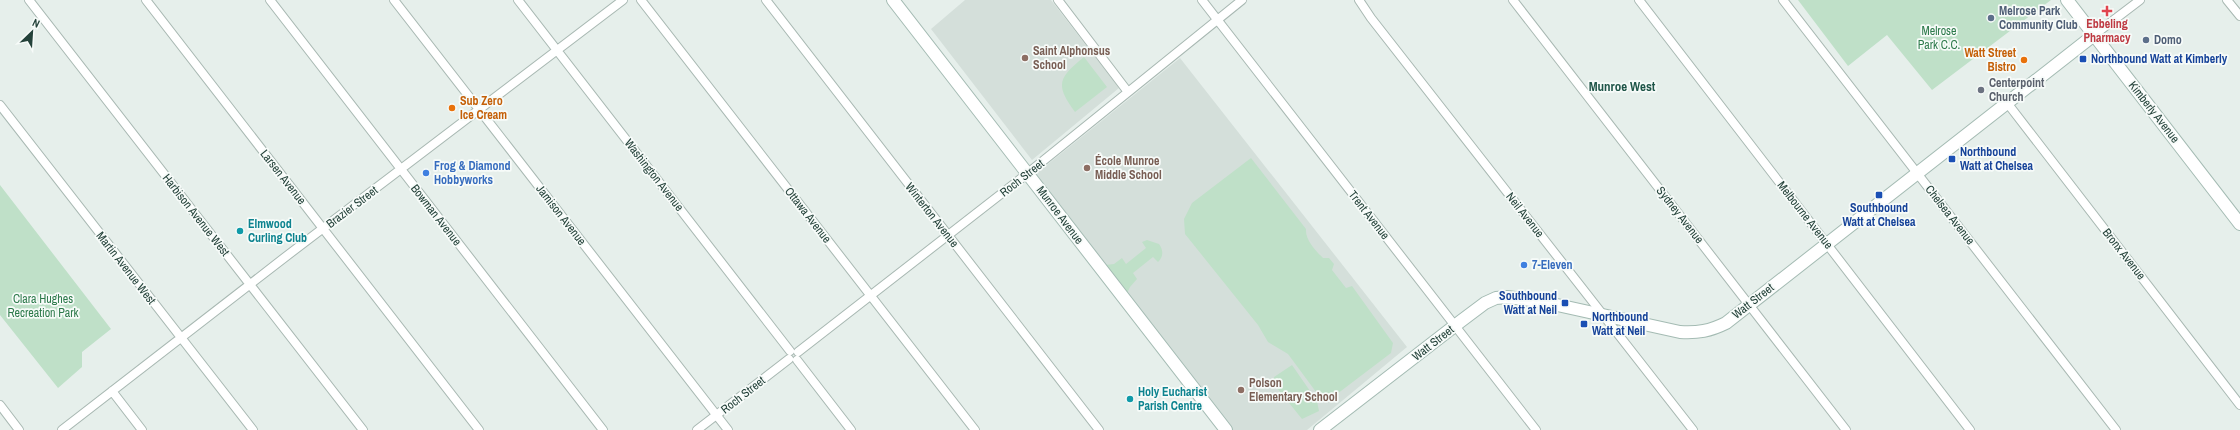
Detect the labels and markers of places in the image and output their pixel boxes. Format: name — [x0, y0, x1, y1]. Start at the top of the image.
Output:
place label: Melrose Park Community Club — [1999, 3, 2078, 33]
marker: Ebbeling Pharmacy — [2102, 6, 2112, 16]
marker: Melrose Park Community Club — [1986, 13, 1996, 23]
place label: Ebbeling Pharmacy — [2083, 16, 2131, 46]
place label: Domo — [2154, 32, 2182, 48]
marker: Domo — [2141, 35, 2151, 45]
place label: Saint Alphonsus School — [1033, 43, 1111, 73]
place label: Watt Street Bistro — [1964, 45, 2017, 75]
place label: Northbound Watt at Kimberly — [2091, 51, 2228, 67]
marker: Saint Alphonsus School — [1020, 53, 1030, 63]
marker: Northbound Watt at Kimberly — [2078, 54, 2088, 64]
marker: Watt Street Bistro — [2019, 55, 2029, 65]
place label: Centerpoint Church — [1989, 75, 2045, 105]
marker: Centerpoint Church — [1976, 85, 1986, 95]
place label: Sub Zero Ice Cream — [460, 93, 507, 123]
marker: Sub Zero Ice Cream — [447, 103, 457, 113]
place label: Northbound Watt at Chelsea — [1960, 144, 2033, 174]
place label: École Munroe Middle School — [1095, 153, 1162, 183]
marker: Northbound Watt at Chelsea — [1947, 154, 1957, 164]
place label: Frog & Diamond Hobbyworks — [434, 158, 511, 188]
marker: École Munroe Middle School — [1082, 163, 1092, 173]
marker: Frog & Diamond Hobbyworks — [421, 168, 431, 178]
marker: Southbound Watt at Chelsea — [1874, 190, 1884, 200]
place label: Southbound Watt at Chelsea — [1843, 200, 1916, 230]
place label: Elmwood Curling Club — [248, 216, 307, 246]
marker: Elmwood Curling Club — [235, 226, 245, 236]
place label: 7-Eleven — [1532, 257, 1572, 273]
marker: 7-Eleven — [1519, 260, 1529, 270]
place label: Southbound Watt at Neil — [1499, 288, 1557, 318]
marker: Southbound Watt at Neil — [1560, 298, 1570, 308]
place label: Northbound Watt at Neil — [1592, 309, 1648, 339]
marker: Northbound Watt at Neil — [1579, 319, 1589, 329]
place label: Polson Elementary School — [1249, 375, 1338, 405]
place label: Holy Eucharist Parish Centre — [1138, 384, 1208, 414]
marker: Polson Elementary School — [1236, 385, 1246, 395]
marker: Holy Eucharist Parish Centre — [1125, 394, 1135, 404]

